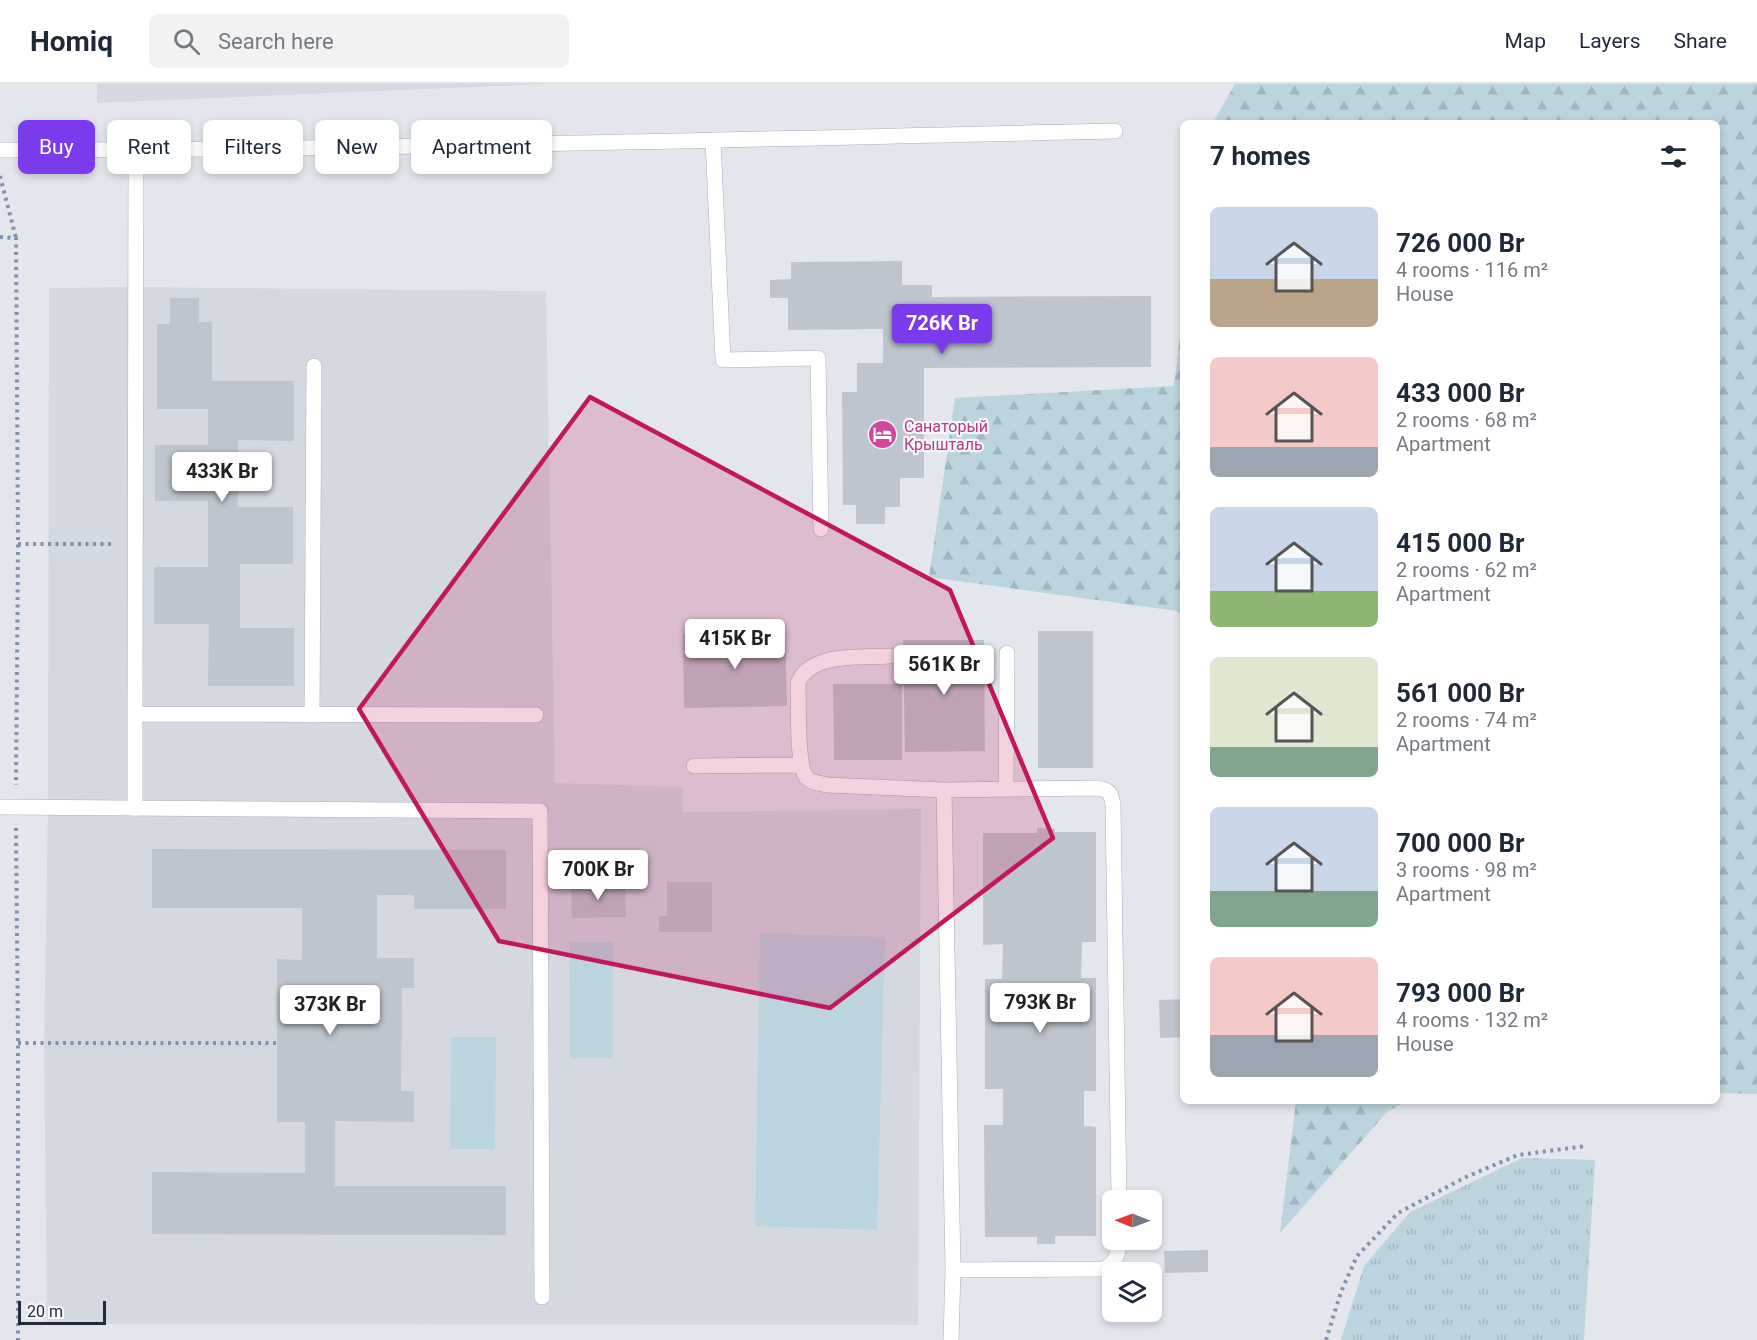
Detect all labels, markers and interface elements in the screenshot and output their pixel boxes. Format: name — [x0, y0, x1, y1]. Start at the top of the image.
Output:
search box — [149, 14, 569, 68]
text: Homiq — [30, 25, 113, 58]
icon: search — [170, 25, 203, 58]
text: Search here — [218, 29, 334, 54]
text: Map — [1504, 29, 1546, 53]
text: Layers — [1579, 29, 1640, 53]
text: Share — [1673, 29, 1727, 53]
chip: Buy — [18, 120, 95, 174]
chip: Rent — [107, 120, 191, 174]
chip: Filters — [203, 120, 303, 174]
chip: New — [315, 120, 399, 174]
chip: Apartment — [411, 120, 552, 174]
icon: filters — [1657, 140, 1690, 173]
text: 7 homes — [1210, 141, 1311, 171]
text: 726 000 Br — [1396, 228, 1525, 258]
icon: home — [1258, 231, 1330, 303]
text: 4 rooms · 116 m² — [1396, 258, 1548, 282]
text: House — [1396, 282, 1454, 306]
pin: 726K Br — [887, 304, 997, 355]
text: 726K Br — [906, 311, 978, 335]
text: 433 000 Br — [1396, 378, 1525, 408]
icon: home — [1258, 381, 1330, 453]
text: 2 rooms · 68 m² — [1396, 408, 1537, 432]
place label: Санаторый Крышталь — [904, 417, 988, 454]
hotel icon: Санаторый Крышталь — [867, 419, 899, 451]
text: Apartment — [1396, 432, 1491, 456]
pin: 433K Br — [167, 452, 277, 503]
text: 433K Br — [186, 459, 258, 483]
text: 415 000 Br — [1396, 528, 1525, 558]
icon: home — [1258, 531, 1330, 603]
text: 2 rooms · 62 m² — [1396, 558, 1537, 582]
text: Apartment — [1396, 582, 1491, 606]
pin: 415K Br — [680, 619, 790, 670]
text: 415K Br — [699, 626, 771, 650]
pin: 561K Br — [889, 645, 999, 696]
text: 561K Br — [908, 652, 980, 676]
text: 561 000 Br — [1396, 678, 1525, 708]
icon: home — [1258, 681, 1330, 753]
text: 2 rooms · 74 m² — [1396, 708, 1537, 732]
text: Apartment — [1396, 732, 1491, 756]
text: 700 000 Br — [1396, 828, 1525, 858]
icon: home — [1258, 831, 1330, 903]
pin: 700K Br — [543, 850, 653, 901]
text: 700K Br — [562, 857, 634, 881]
text: 3 rooms · 98 m² — [1396, 858, 1537, 882]
text: Apartment — [1396, 882, 1491, 906]
text: 793 000 Br — [1396, 978, 1525, 1008]
icon: home — [1258, 981, 1330, 1053]
pin: 793K Br — [985, 983, 1095, 1034]
pin: 373K Br — [275, 985, 385, 1036]
text: 793K Br — [1004, 990, 1076, 1014]
text: 373K Br — [294, 992, 366, 1016]
text: 4 rooms · 132 m² — [1396, 1008, 1548, 1032]
text: House — [1396, 1032, 1454, 1056]
north arrow — [1102, 1190, 1162, 1250]
map controls — [1102, 1190, 1162, 1322]
button: layers — [1102, 1262, 1162, 1322]
scale bar — [18, 1298, 106, 1326]
text: 20 m — [27, 1302, 63, 1321]

